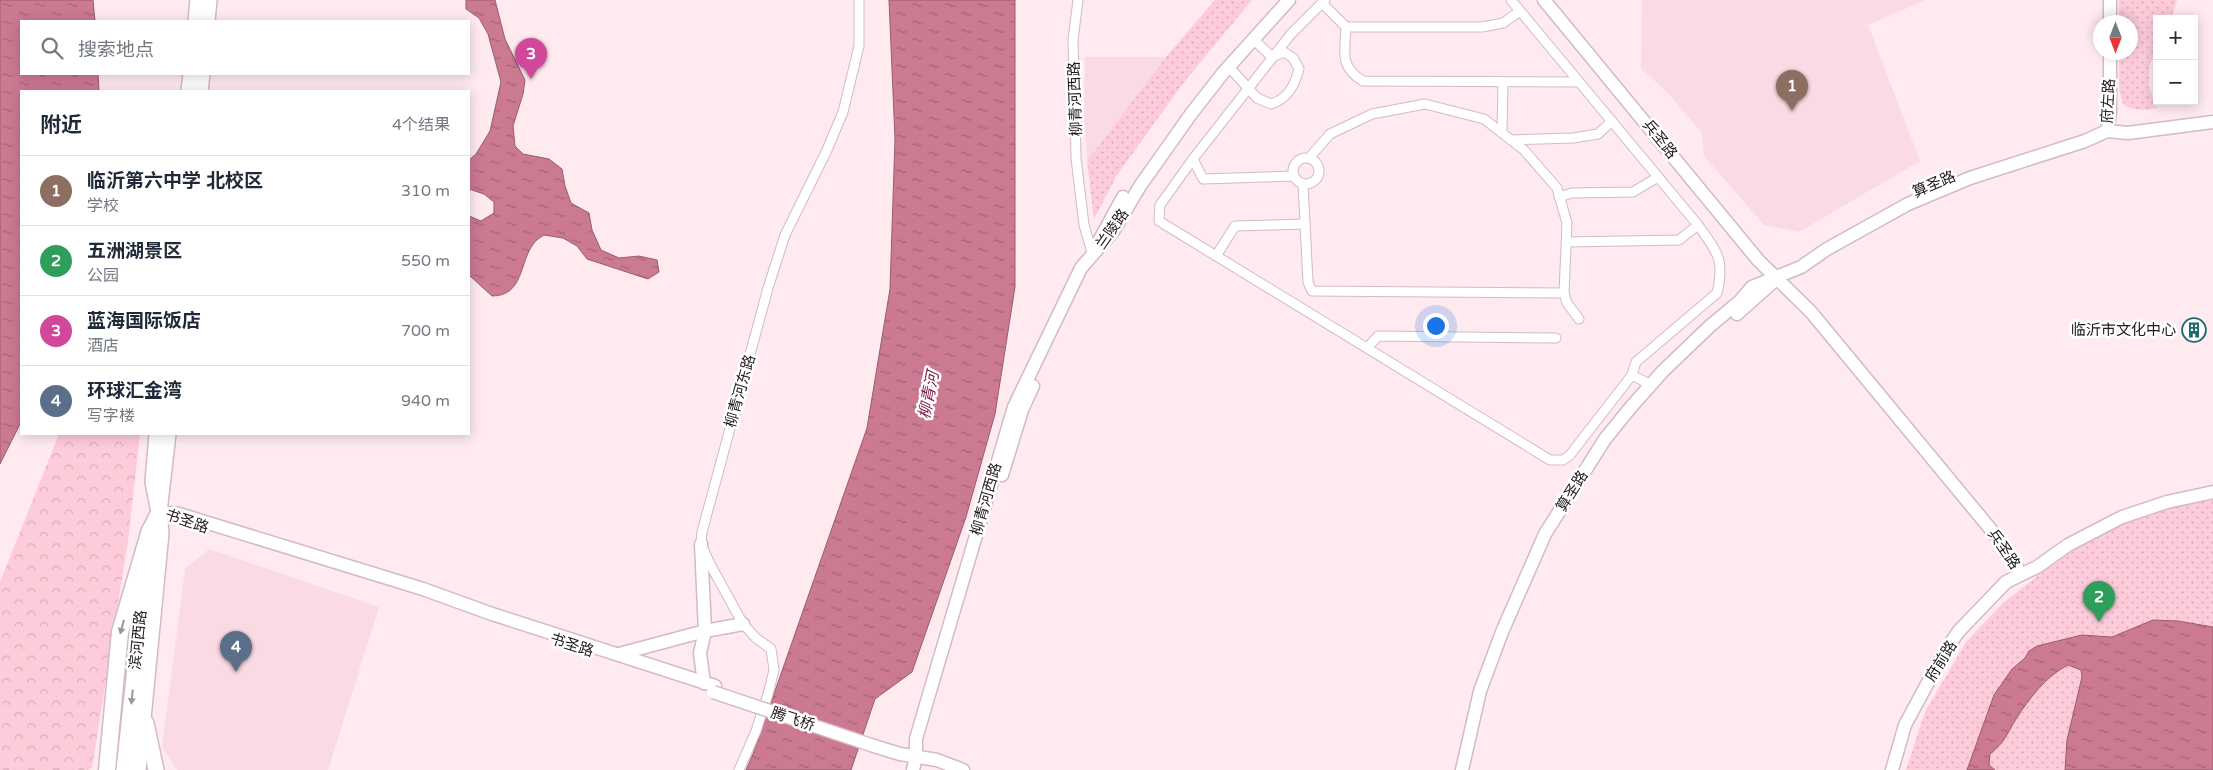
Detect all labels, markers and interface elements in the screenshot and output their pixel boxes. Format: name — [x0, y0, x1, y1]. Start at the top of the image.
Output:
north arrow — [2093, 15, 2138, 60]
map controls — [2153, 15, 2198, 105]
button: + — [2153, 15, 2198, 60]
search box — [20, 20, 470, 75]
icon: search — [38, 34, 66, 62]
pin: 3 — [515, 38, 547, 79]
text: 搜索地点 — [78, 39, 154, 61]
button: − — [2153, 60, 2198, 105]
street label: 柳青河西路 — [1065, 61, 1085, 137]
pin: 1 — [1776, 70, 1808, 111]
street label: 府左路 — [2098, 78, 2118, 124]
text: 附近 — [40, 113, 82, 138]
text: 4个结果 — [392, 115, 450, 135]
street label: 兵圣路 — [1639, 116, 1681, 162]
street label: 算圣路 — [1910, 167, 1958, 201]
text: 临沂第六中学 北校区 — [87, 170, 263, 192]
text: 1 — [51, 181, 61, 201]
text: 310 m — [401, 181, 450, 201]
text: 学校 — [87, 196, 119, 216]
street label: 兰陵路 — [1092, 205, 1132, 253]
text: 五洲湖景区 — [87, 240, 182, 262]
text: 2 — [51, 251, 61, 271]
text: 550 m — [401, 251, 450, 271]
text: 公园 — [87, 266, 119, 286]
text: 蓝海国际饭店 — [87, 310, 201, 332]
your location — [1423, 313, 1449, 339]
building icon: 临沂市文化中心 — [2181, 317, 2207, 343]
text: 3 — [51, 321, 61, 341]
text: 700 m — [401, 321, 450, 341]
place label: 临沂市文化中心 — [2071, 321, 2176, 339]
text: 酒店 — [87, 336, 119, 356]
street label: 柳青河东路 — [721, 352, 759, 430]
water label: 柳青河 — [915, 367, 944, 421]
text: 环球汇金湾 — [87, 380, 182, 402]
text: 4 — [51, 391, 61, 411]
text: 940 m — [401, 391, 450, 411]
text: 写字楼 — [87, 406, 135, 426]
street label: 柳青河西路 — [967, 460, 1005, 538]
street label: 算圣路 — [1552, 467, 1592, 515]
street label: 书圣路 — [163, 505, 211, 537]
street label: 兵圣路 — [1984, 525, 2024, 573]
pin: 2 — [2083, 581, 2115, 622]
street label: 滨河西路 — [126, 609, 150, 671]
one-way arrow — [117, 620, 125, 635]
street label: 书圣路 — [548, 629, 596, 661]
pin: 4 — [220, 631, 252, 672]
street label: 府前路 — [1921, 637, 1961, 685]
one-way arrow — [128, 690, 136, 706]
street label: 腾飞桥 — [769, 703, 817, 735]

